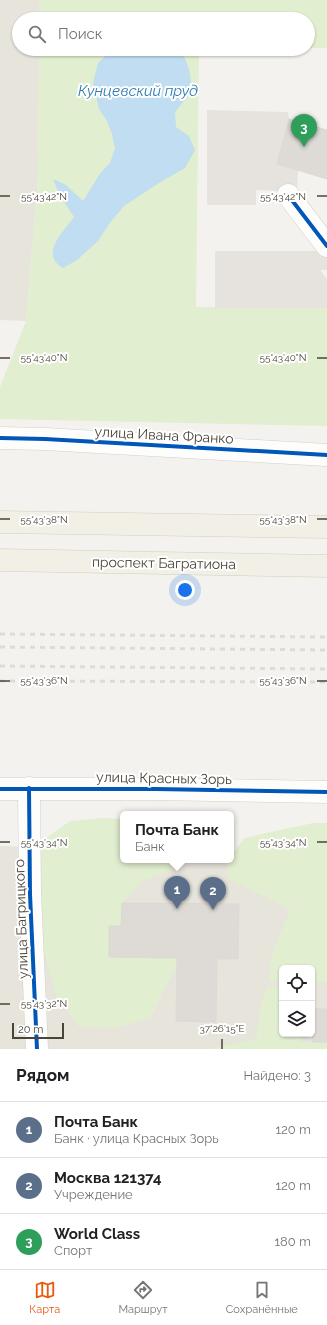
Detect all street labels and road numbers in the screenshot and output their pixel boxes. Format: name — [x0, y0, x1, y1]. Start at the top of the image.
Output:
street label: улица Ивана Франко — [94, 423, 234, 447]
street label: проспект Багратиона — [92, 554, 236, 572]
street label: улица Красных Зорь — [96, 769, 232, 787]
street label: улица Багрицкого — [11, 859, 31, 979]

